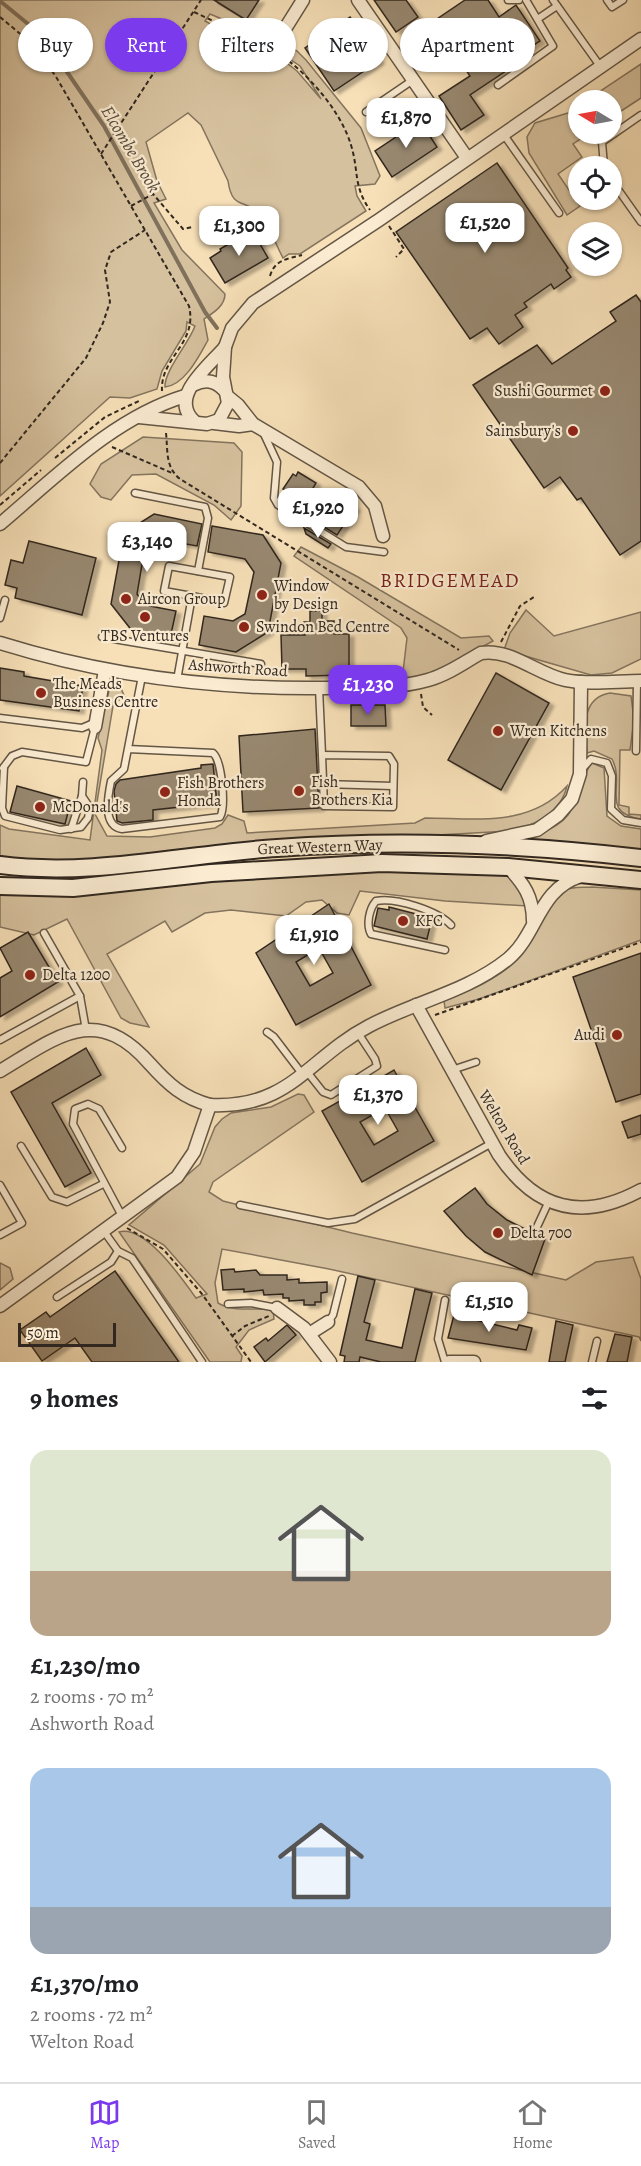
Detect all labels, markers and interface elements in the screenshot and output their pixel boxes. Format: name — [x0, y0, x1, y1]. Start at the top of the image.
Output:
chip: Buy — [18, 18, 93, 72]
chip: Rent — [105, 18, 187, 72]
chip: Filters — [199, 18, 296, 72]
chip: New — [308, 18, 388, 72]
chip: Apartment — [400, 18, 535, 72]
north arrow — [568, 90, 622, 144]
map controls — [568, 90, 622, 276]
pin: £1,870 — [357, 98, 455, 149]
water label: Elcombe Brook — [96, 101, 166, 197]
text: £1,870 — [380, 104, 432, 131]
button: locate — [568, 156, 622, 210]
pin: £1,520 — [436, 203, 534, 254]
pin: £1,300 — [190, 206, 288, 257]
text: £1,520 — [459, 209, 511, 236]
text: £1,300 — [213, 212, 265, 239]
button: layers — [568, 222, 622, 276]
place label: Sushi Gourmet — [494, 380, 593, 402]
marker: Sushi Gourmet — [598, 384, 612, 398]
place label: Sainsbury's — [485, 420, 561, 442]
marker: Sainsbury's — [566, 424, 580, 438]
pin: £1,920 — [269, 488, 367, 539]
text: £1,920 — [292, 494, 344, 521]
pin: £3,140 — [98, 522, 196, 573]
text: £3,140 — [122, 528, 172, 555]
district label: BRIDGEMEAD — [380, 567, 520, 594]
place label: Window by Design — [273, 575, 339, 615]
place label: Aircon Group — [137, 588, 225, 610]
marker: Window by Design — [255, 588, 269, 602]
marker: Aircon Group — [119, 592, 133, 606]
marker: TBS Ventures — [138, 610, 152, 624]
place label: Swindon Bed Centre — [256, 616, 390, 638]
marker: Swindon Bed Centre — [237, 620, 251, 634]
place label: TBS Ventures — [101, 625, 189, 647]
street label: Ashworth Road — [187, 653, 289, 682]
pin: £1,230 — [319, 665, 417, 716]
text: £1,230 — [342, 671, 394, 698]
place label: The Meads Business Centre — [53, 673, 158, 713]
marker: The Meads Business Centre — [34, 686, 48, 700]
place label: Wren Kitchens — [509, 720, 607, 742]
marker: Wren Kitchens — [491, 724, 505, 738]
place label: Fish Brothers Kia — [311, 771, 394, 811]
place label: Fish Brothers Honda — [177, 772, 264, 812]
marker: Fish Brothers Kia — [292, 784, 306, 798]
marker: Fish Brothers Honda — [158, 785, 172, 799]
place label: McDonald's — [52, 796, 129, 818]
marker: McDonald's — [33, 800, 47, 814]
street label: Great Western Way — [257, 834, 384, 860]
place label: KFC — [415, 910, 443, 932]
marker: KFC — [396, 914, 410, 928]
pin: £1,910 — [265, 915, 363, 966]
text: £1,910 — [289, 921, 339, 948]
place label: Delta 1200 — [42, 964, 110, 986]
marker: Delta 1200 — [23, 968, 37, 982]
place label: Audi — [573, 1024, 605, 1046]
marker: Audi — [610, 1028, 624, 1042]
pin: £1,370 — [329, 1075, 427, 1126]
text: £1,370 — [353, 1081, 403, 1108]
street label: Welton Road — [473, 1085, 535, 1169]
place label: Delta 700 — [510, 1222, 572, 1244]
marker: Delta 700 — [491, 1226, 505, 1240]
pin: £1,510 — [440, 1282, 538, 1333]
text: £1,510 — [465, 1288, 513, 1315]
scale bar — [18, 1320, 116, 1348]
text: 50 m — [27, 1322, 59, 1344]
text: 9 homes — [30, 1381, 119, 1416]
icon: filters — [578, 1382, 611, 1415]
icon: home — [267, 1489, 375, 1597]
text: £1,230/mo — [30, 1648, 140, 1683]
text: 2 rooms · 70 m² — [30, 1683, 154, 1710]
text: Ashworth Road — [30, 1710, 154, 1737]
icon: home — [267, 1807, 375, 1915]
text: £1,370/mo — [30, 1966, 139, 2001]
text: 2 rooms · 72 m² — [30, 2001, 152, 2028]
text: Welton Road — [30, 2028, 134, 2055]
tab: Map — [88, 2096, 121, 2154]
tab: Saved — [298, 2096, 336, 2154]
tab: Home — [512, 2096, 553, 2154]

